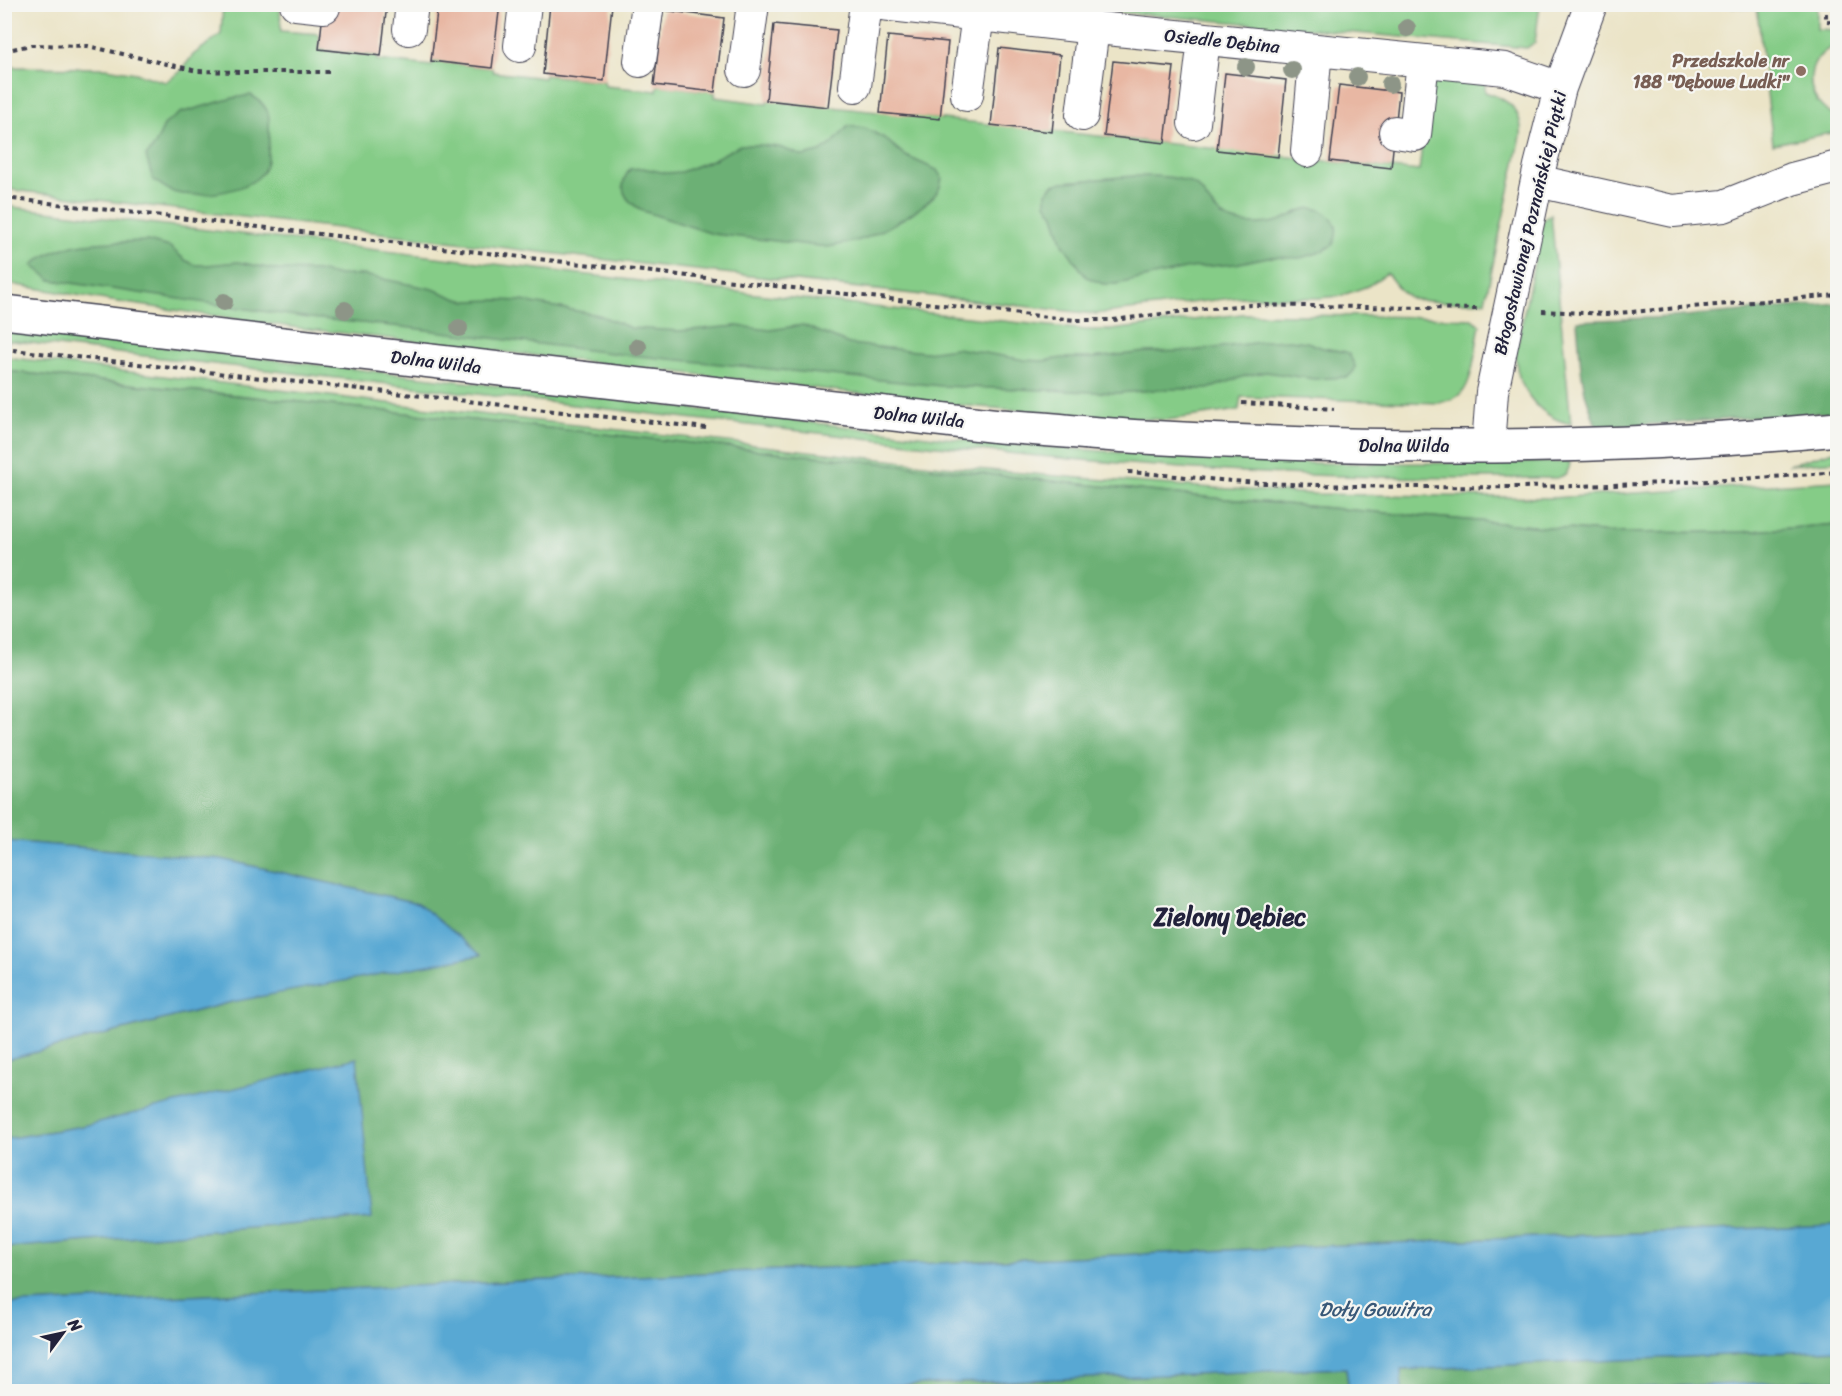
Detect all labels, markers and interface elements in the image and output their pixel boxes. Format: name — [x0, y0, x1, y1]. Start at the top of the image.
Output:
street label: Osiedle Dębina — [1163, 19, 1282, 63]
place label: Przedszkole nr 188 "Dębowe Ludki" — [1633, 45, 1791, 98]
marker: Przedszkole nr 188 "Dębowe Ludki" — [1794, 64, 1808, 78]
street label: Błogosławionej Poznańskiej Piątki — [1484, 87, 1576, 358]
street label: Dolna Wilda — [389, 341, 483, 383]
street label: Dolna Wilda — [872, 396, 966, 438]
street label: Dolna Wilda — [1358, 430, 1450, 462]
district label: Zielony Dębiec — [1153, 896, 1307, 938]
water label: Doły Gowitra — [1319, 1292, 1433, 1327]
north arrow — [33, 1303, 93, 1363]
text: N — [59, 1312, 91, 1338]

